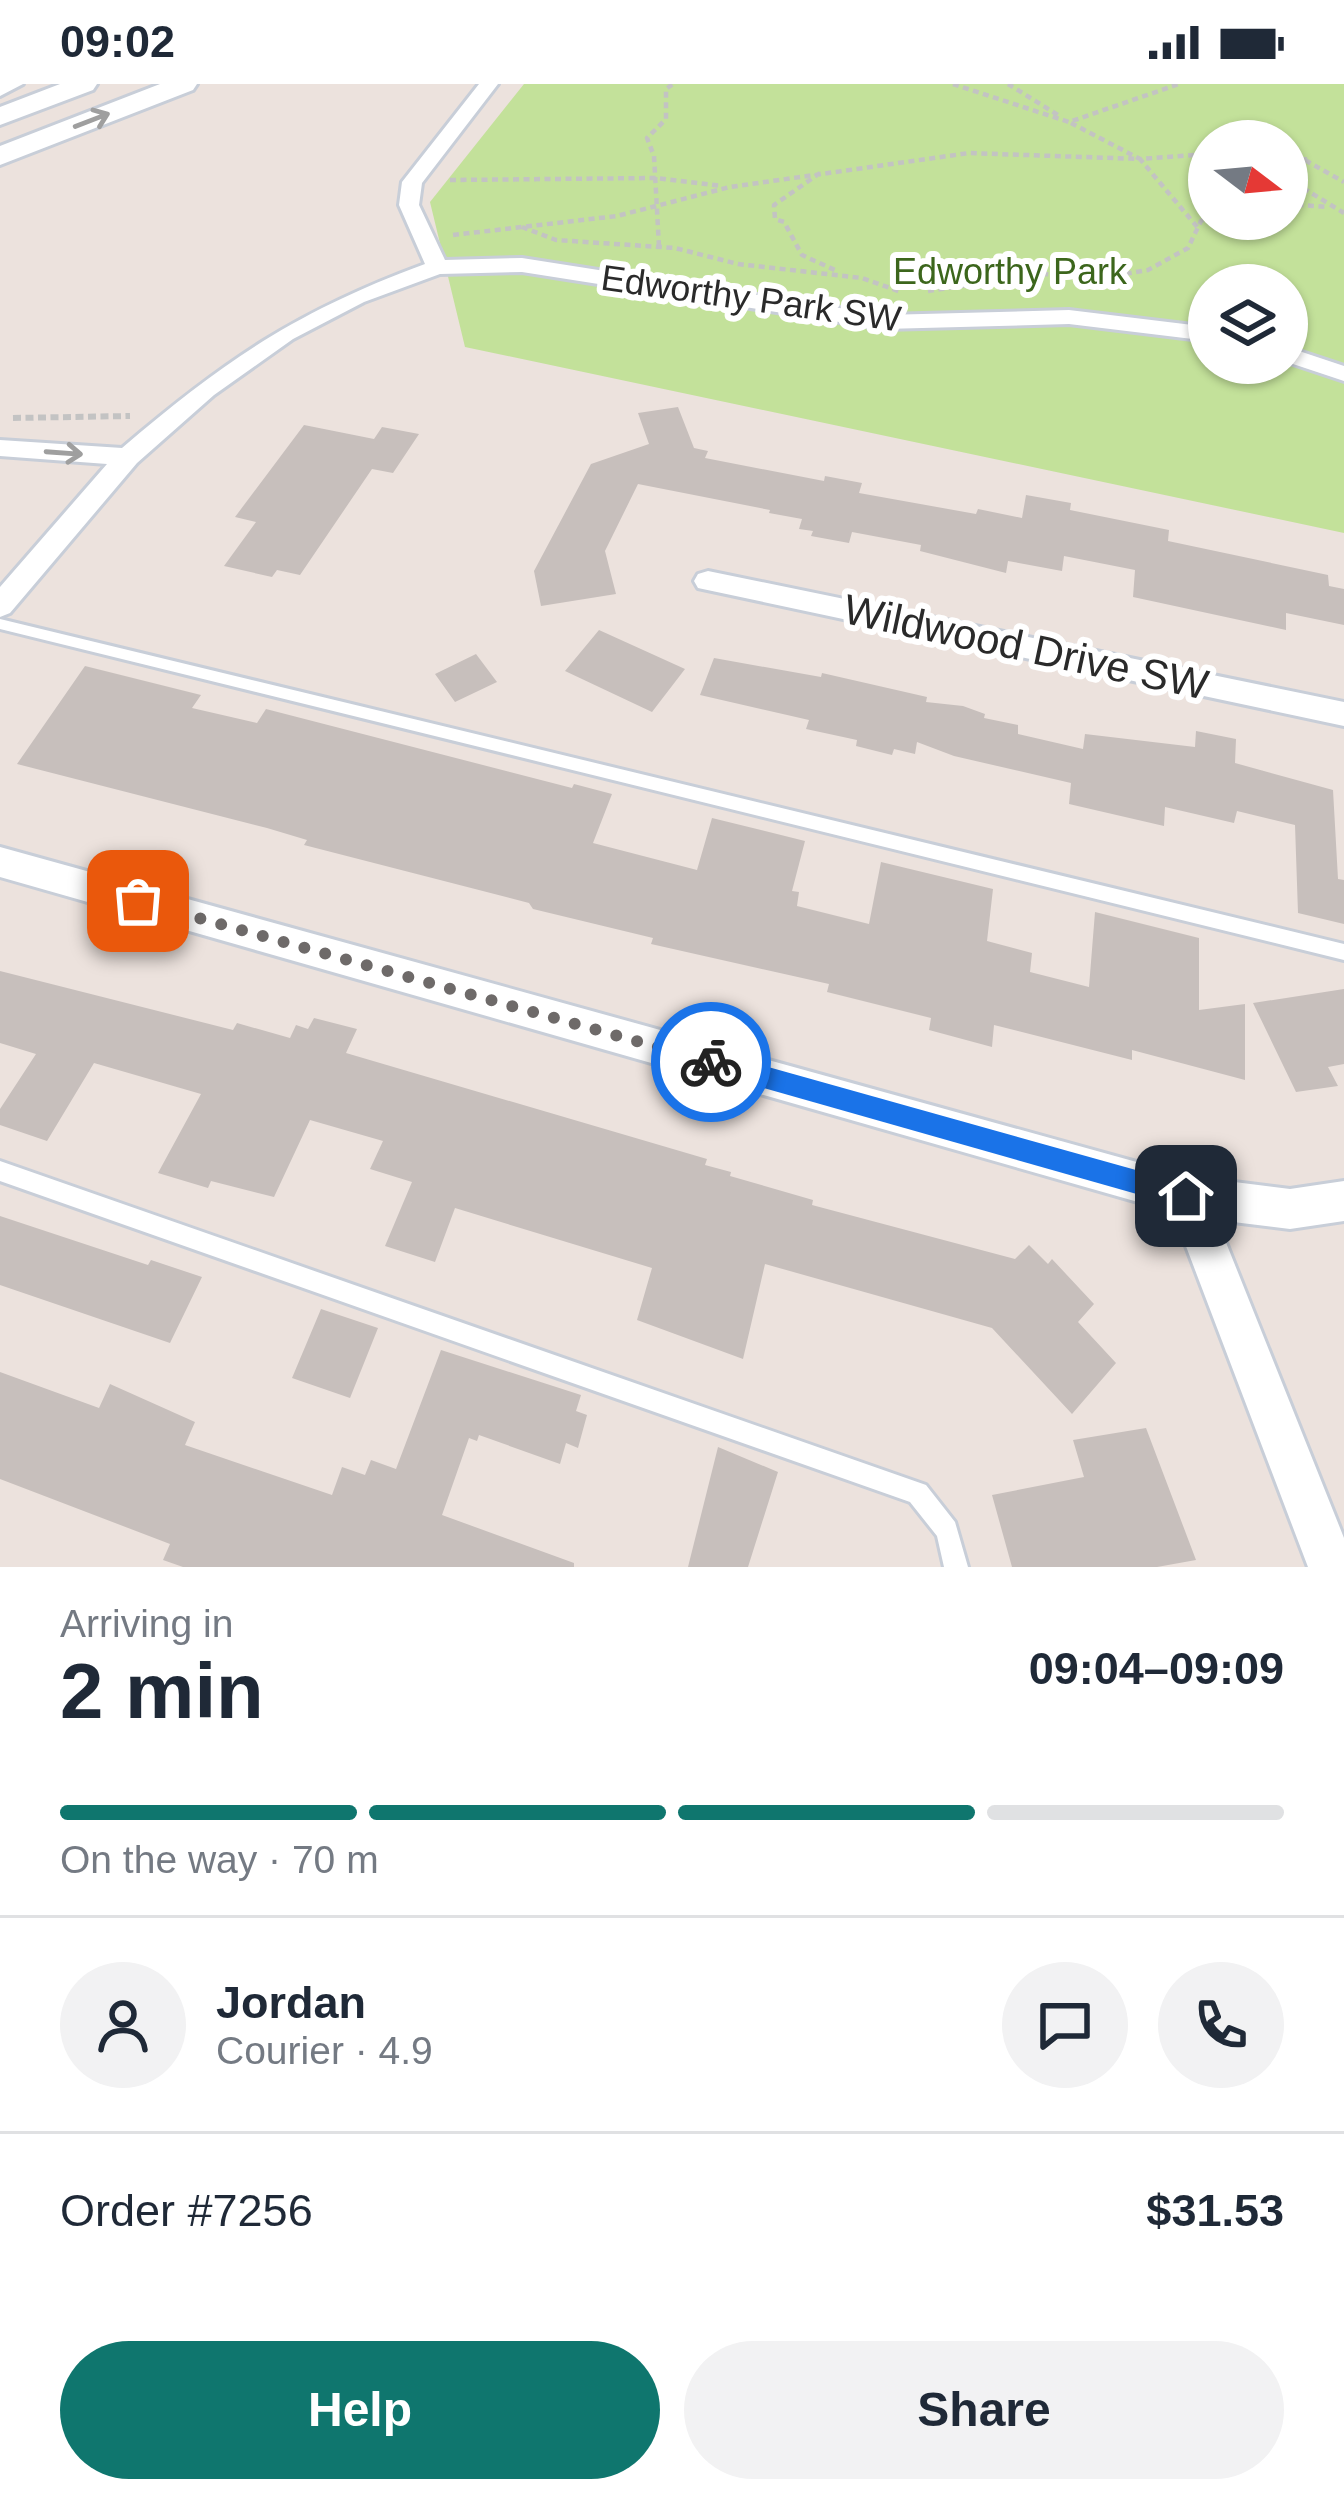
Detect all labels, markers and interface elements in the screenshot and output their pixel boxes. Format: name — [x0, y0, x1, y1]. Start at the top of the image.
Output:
text: 09:02 — [60, 16, 175, 67]
one-way arrow — [73, 108, 110, 130]
north arrow — [1188, 120, 1308, 240]
map controls — [1188, 120, 1308, 384]
park label: Edworthy Park — [893, 251, 1128, 292]
street label: Edworthy Park SW — [599, 257, 903, 339]
button: layers — [1188, 264, 1308, 384]
one-way arrow — [44, 441, 83, 464]
street label: Wildwood Drive SW — [840, 585, 1213, 709]
pin — [87, 850, 189, 952]
icon: bag — [105, 868, 171, 934]
courier — [651, 1002, 771, 1122]
icon: bike — [678, 1029, 744, 1095]
pin — [1135, 1145, 1237, 1247]
icon: home — [1153, 1163, 1219, 1229]
text: Arriving in — [60, 1602, 233, 1645]
text: 09:04–09:09 — [1029, 1643, 1284, 1694]
text: 2 min — [60, 1647, 264, 1735]
text: On the way · 70 m — [60, 1838, 379, 1881]
button: person — [60, 1962, 186, 2088]
button: chat — [1002, 1962, 1128, 2088]
button: phone — [1158, 1962, 1284, 2088]
text: Jordan — [216, 1977, 366, 2028]
text: Courier · 4.9 — [216, 2029, 433, 2072]
text: Order #7256 — [60, 2185, 313, 2236]
text: $31.53 — [1146, 2185, 1284, 2236]
button: Help — [60, 2341, 660, 2479]
button: Share — [684, 2341, 1284, 2479]

